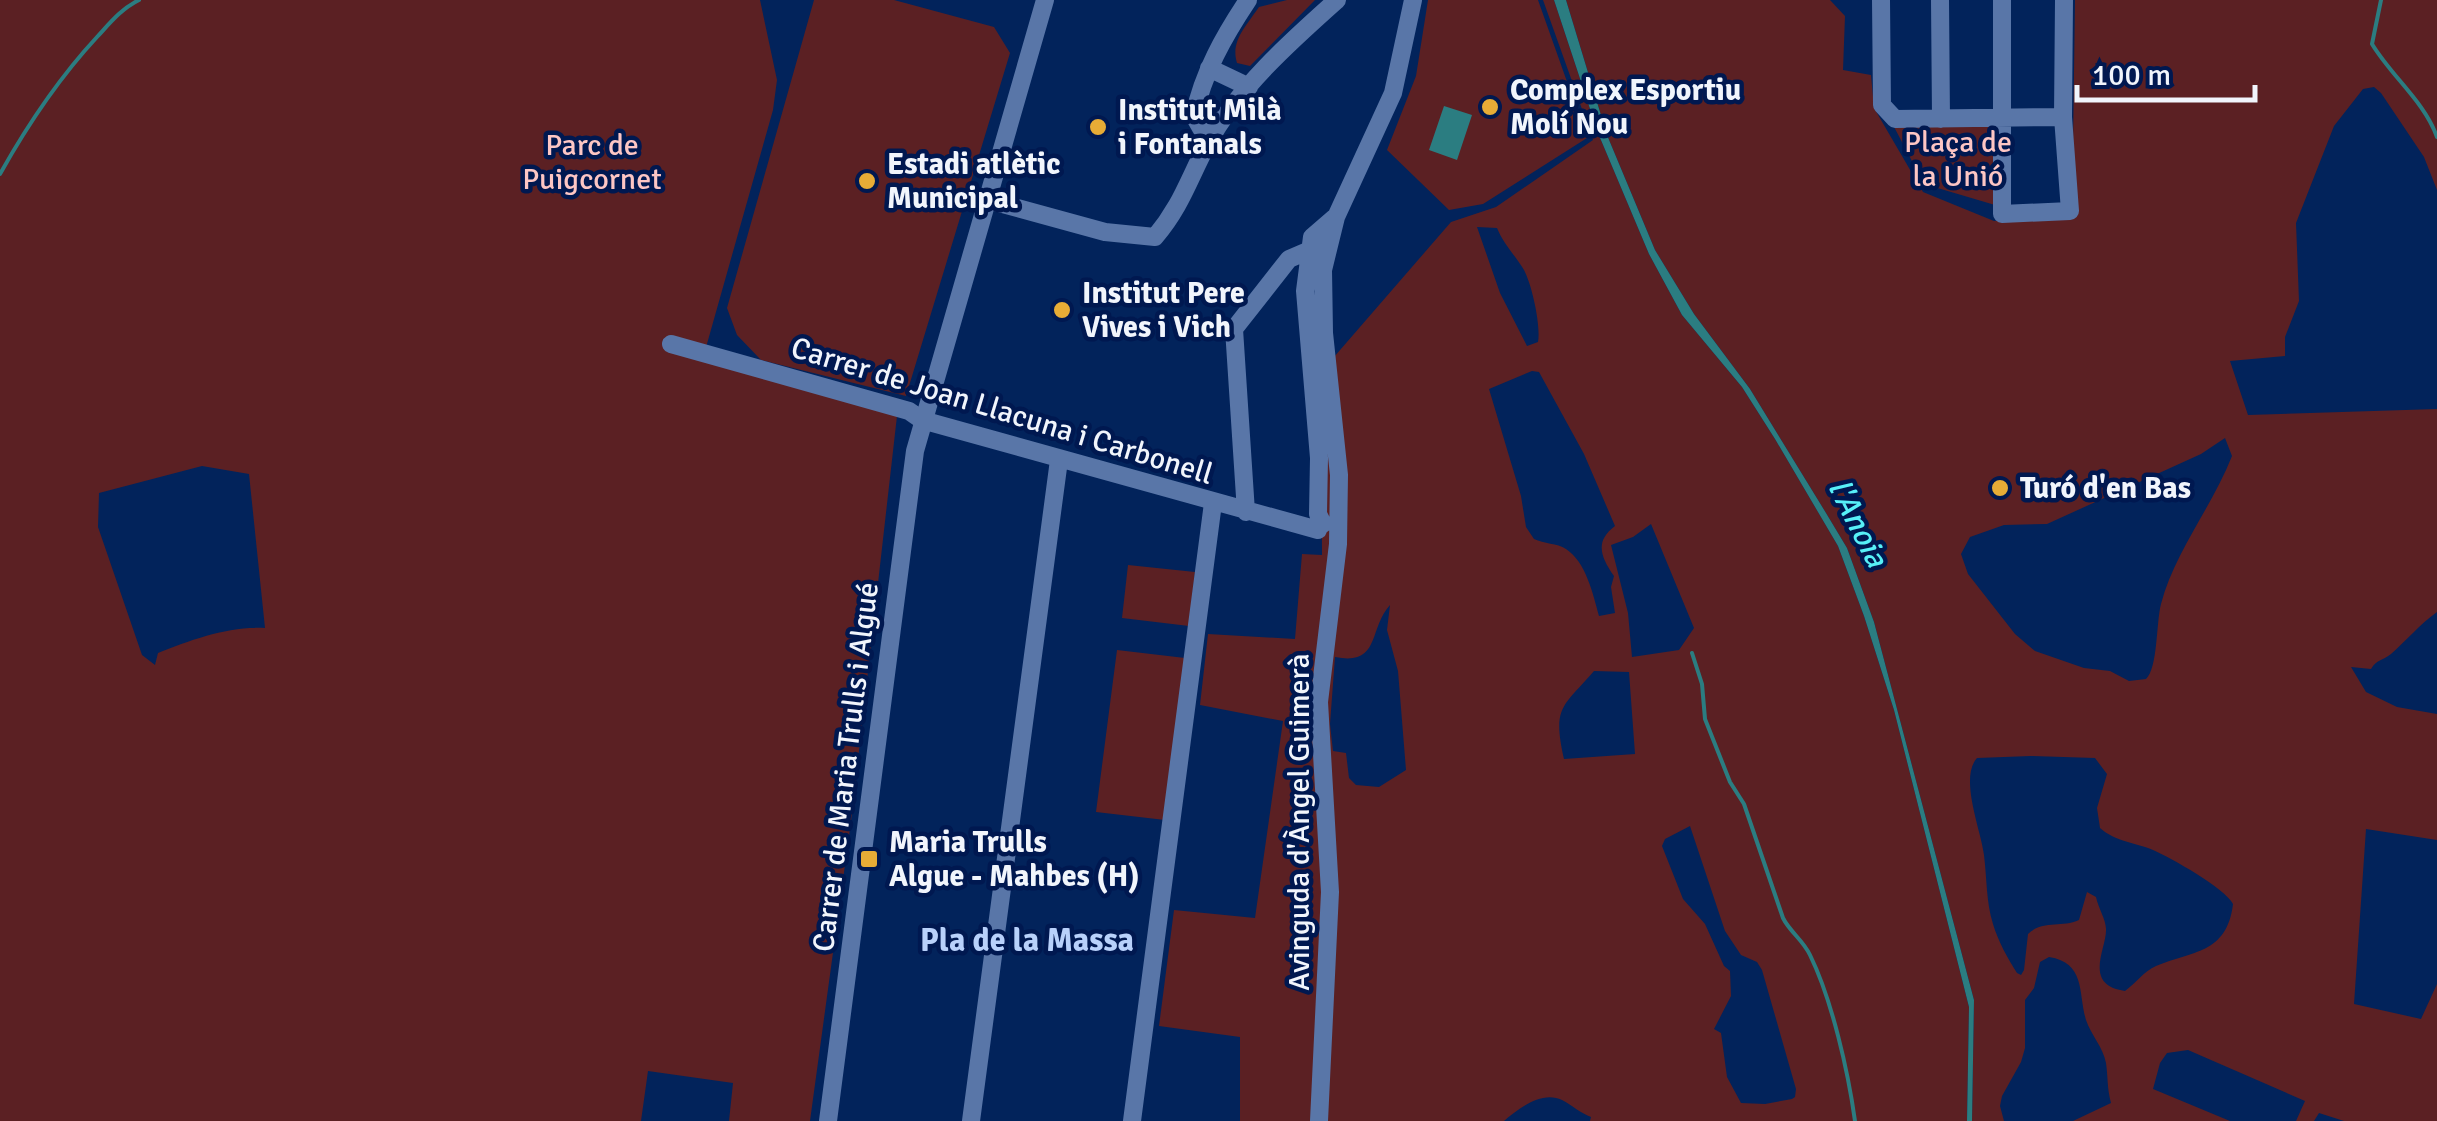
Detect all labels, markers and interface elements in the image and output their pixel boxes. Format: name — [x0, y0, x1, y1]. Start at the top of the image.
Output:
scale bar — [2077, 40, 2254, 102]
text: 100 m — [2092, 57, 2171, 94]
place label: Complex Esportiu Molí Nou — [1510, 72, 1741, 143]
place label: Institut Milà i Fontanals — [1118, 92, 1282, 163]
marker: Complex Esportiu Molí Nou — [1479, 96, 1501, 118]
marker: Institut Milà i Fontanals — [1087, 116, 1109, 138]
park label: Plaça de la Unió — [1904, 124, 2012, 195]
park label: Parc de Puigcornet — [522, 127, 662, 198]
place label: Estadi atlètic Municipal — [887, 146, 1061, 217]
marker: Estadi atlètic Municipal — [856, 170, 878, 192]
place label: Institut Pere Vives i Vich — [1082, 275, 1245, 346]
marker: Institut Pere Vives i Vich — [1051, 299, 1073, 321]
street label: Carrer de Joan Llacuna i Carbonell — [787, 329, 1217, 493]
place label: Turó d'en Bas — [2020, 470, 2191, 507]
water label: l'Anoia — [1819, 472, 1897, 574]
marker: Turó d'en Bas — [1989, 477, 2011, 499]
street label: Carrer de Maria Trulls i Algué — [805, 580, 887, 954]
street label: Avinguda d'Àngel Guimerà — [1281, 653, 1318, 991]
place label: Maria Trulls Algue - Mahbes (H) — [889, 824, 1140, 895]
marker: Maria Trulls Algue - Mahbes (H) — [858, 848, 880, 870]
district label: Pla de la Massa — [920, 921, 1134, 960]

